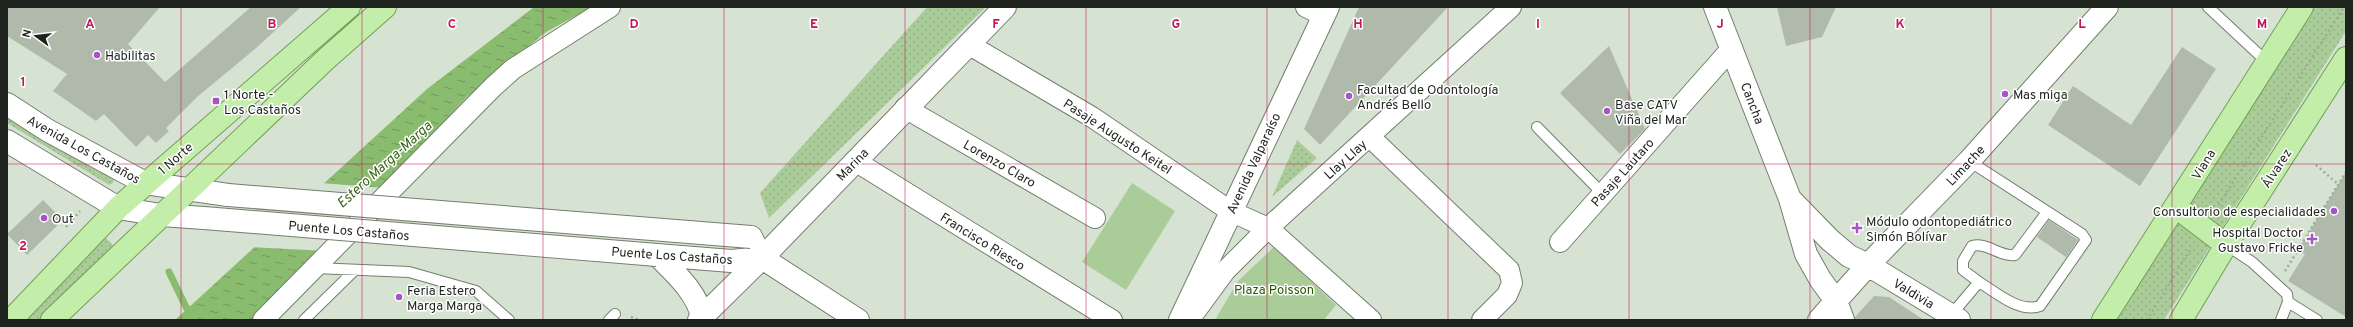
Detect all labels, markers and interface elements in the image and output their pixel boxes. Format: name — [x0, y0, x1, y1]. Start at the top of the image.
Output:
north arrow — [16, 16, 56, 56]
text: A — [85, 17, 95, 33]
text: B — [268, 17, 277, 33]
text: C — [448, 17, 456, 33]
text: D — [629, 17, 639, 33]
text: E — [810, 17, 818, 33]
text: F — [992, 17, 1000, 33]
text: G — [1172, 17, 1181, 33]
text: H — [1353, 17, 1363, 33]
text: I — [1536, 17, 1540, 33]
text: J — [1716, 17, 1724, 33]
text: K — [1895, 17, 1905, 33]
text: L — [2078, 17, 2086, 33]
text: M — [2257, 17, 2267, 33]
text: N — [20, 28, 35, 39]
place label: Habilitas — [105, 49, 156, 65]
marker: Habilitas — [92, 50, 102, 60]
text: 1 — [20, 75, 26, 91]
street label: Cancha — [1736, 80, 1766, 127]
place label: Facultad de Odontología Andrés Bello — [1357, 83, 1498, 114]
place label: 1 Norte - Los Castaños — [224, 88, 301, 119]
place label: Mas miga — [2013, 88, 2068, 104]
marker: Mas miga — [2000, 89, 2010, 99]
marker: Facultad de Odontología Andrés Bello — [1344, 91, 1354, 101]
marker: 1 Norte - Los Castaños — [211, 96, 221, 106]
street label: Pasaje Augusto Keitel — [1060, 97, 1174, 179]
place label: Base CATV Viña del Mar — [1615, 98, 1687, 129]
marker: Base CATV Viña del Mar — [1602, 106, 1612, 116]
street label: Avenida Valparaíso — [1224, 111, 1285, 217]
street label: Avenida Los Castaños — [24, 113, 142, 188]
water label: Estero Marga-Marga — [334, 118, 437, 212]
street label: Pasaje Lautaro — [1589, 136, 1658, 211]
street label: Llay Llay — [1322, 137, 1371, 184]
street label: Lorenzo Claro — [960, 138, 1038, 192]
street label: 1 Norte — [155, 140, 197, 179]
street label: Limache — [1944, 143, 1989, 190]
street label: Álvarez — [2257, 145, 2296, 192]
street label: Marina — [834, 146, 873, 185]
street label: Viana — [2189, 147, 2220, 183]
place label: Consultorio de especialidades — [2153, 205, 2326, 221]
marker: Consultorio de especialidades — [2329, 206, 2339, 216]
street label: Francisco Riesco — [937, 210, 1027, 275]
place label: Out — [52, 212, 74, 228]
marker: Out — [39, 213, 49, 223]
place label: Módulo odontopediátrico Simón Bolívar — [1866, 215, 2012, 246]
street label: Puente Los Castaños — [288, 219, 410, 245]
marker: Módulo odontopediátrico Simón Bolívar — [1851, 222, 1863, 234]
place label: Hospital Doctor Gustavo Fricke — [2212, 226, 2303, 257]
marker: Hospital Doctor Gustavo Fricke — [2306, 233, 2318, 245]
text: 2 — [19, 239, 27, 255]
street label: Puente Los Castaños — [611, 245, 733, 269]
street label: Valdivia — [1889, 276, 1936, 313]
park label: Plaza Poisson — [1234, 283, 1314, 299]
place label: Feria Estero Marga Marga — [407, 284, 482, 315]
marker: Feria Estero Marga Marga — [394, 292, 404, 302]

